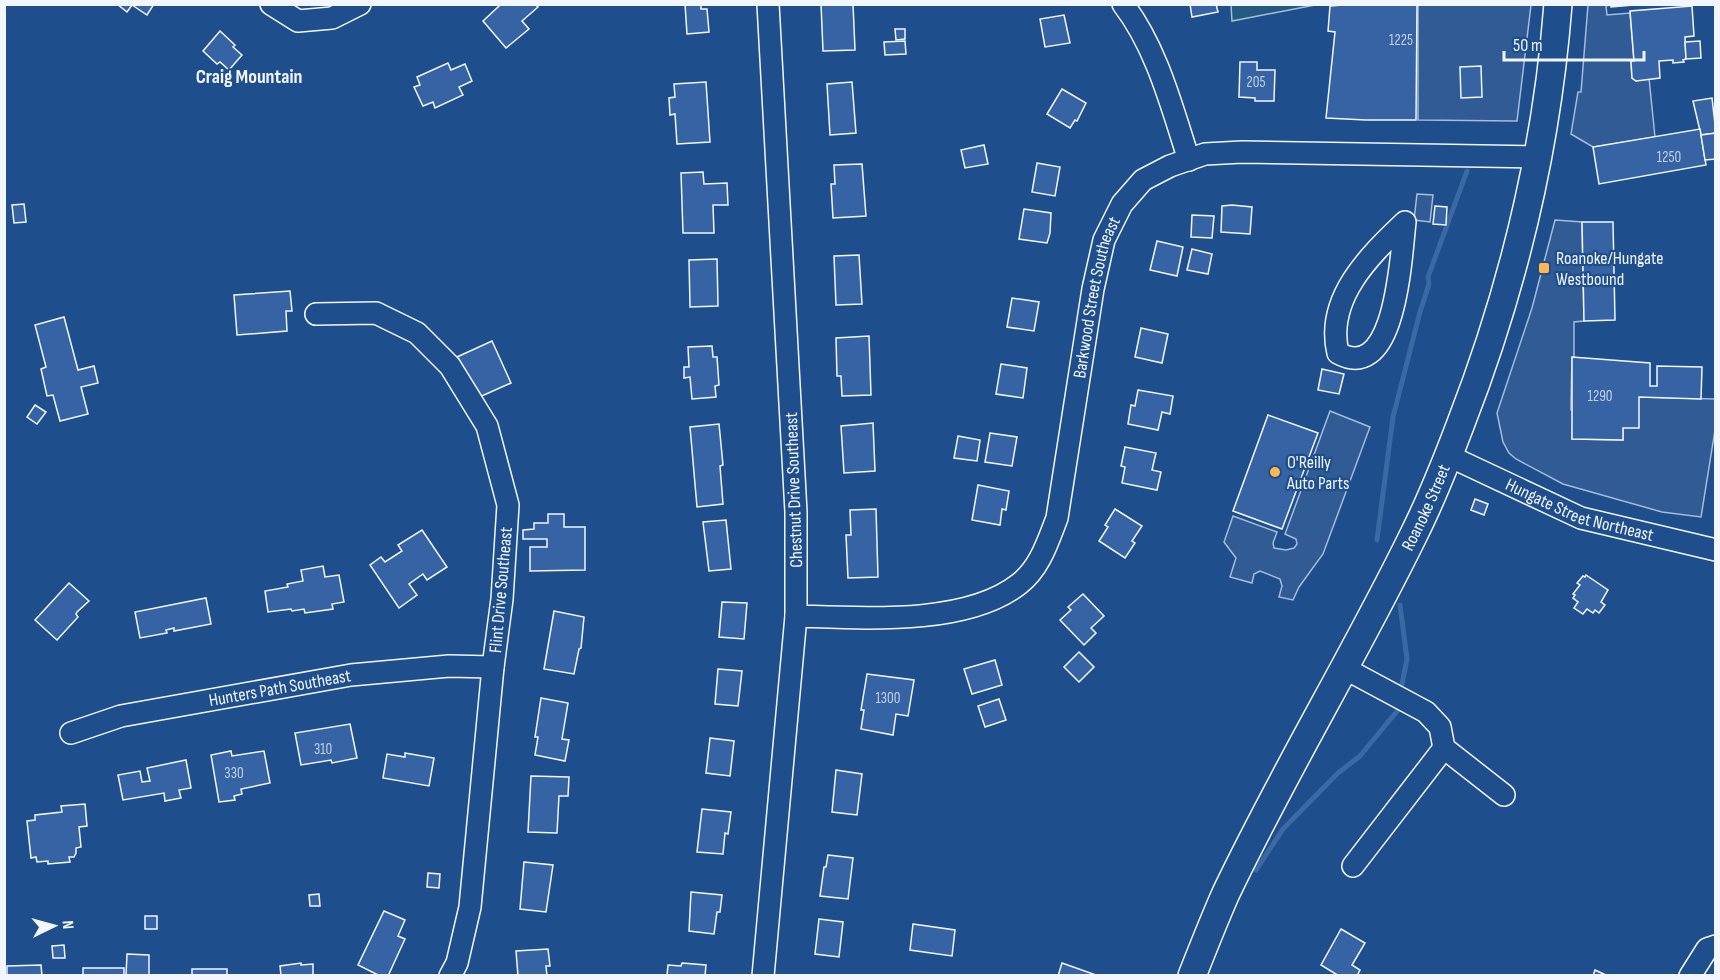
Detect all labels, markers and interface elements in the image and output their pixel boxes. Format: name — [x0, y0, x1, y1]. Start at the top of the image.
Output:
scale bar — [1504, 24, 1644, 62]
house number: 1225 — [1389, 31, 1413, 50]
text: 50 m — [1513, 35, 1543, 56]
district label: Craig Mountain — [196, 65, 302, 89]
house number: 205 — [1247, 73, 1265, 92]
house number: 1250 — [1657, 148, 1681, 167]
street label: Barkwood Street Southeast — [1069, 212, 1125, 380]
place label: Roanoke/Hungate Westbound — [1556, 248, 1664, 290]
marker: Roanoke/Hungate Westbound — [1537, 261, 1551, 275]
house number: 1290 — [1588, 387, 1612, 406]
street label: Chestnut Drive Southeast — [781, 411, 807, 568]
place label: O'Reilly Auto Parts — [1286, 452, 1349, 494]
street label: Roanoke Street — [1397, 461, 1455, 554]
marker: O'Reilly Auto Parts — [1268, 465, 1282, 479]
street label: Hungate Street Northeast — [1502, 474, 1656, 545]
street label: Flint Drive Southeast — [485, 526, 517, 654]
street label: Hunters Path Southeast — [207, 665, 353, 711]
house number: 1300 — [876, 689, 900, 708]
house number: 310 — [314, 740, 332, 759]
house number: 330 — [224, 764, 244, 783]
north arrow — [24, 896, 84, 956]
text: N — [58, 920, 77, 930]

